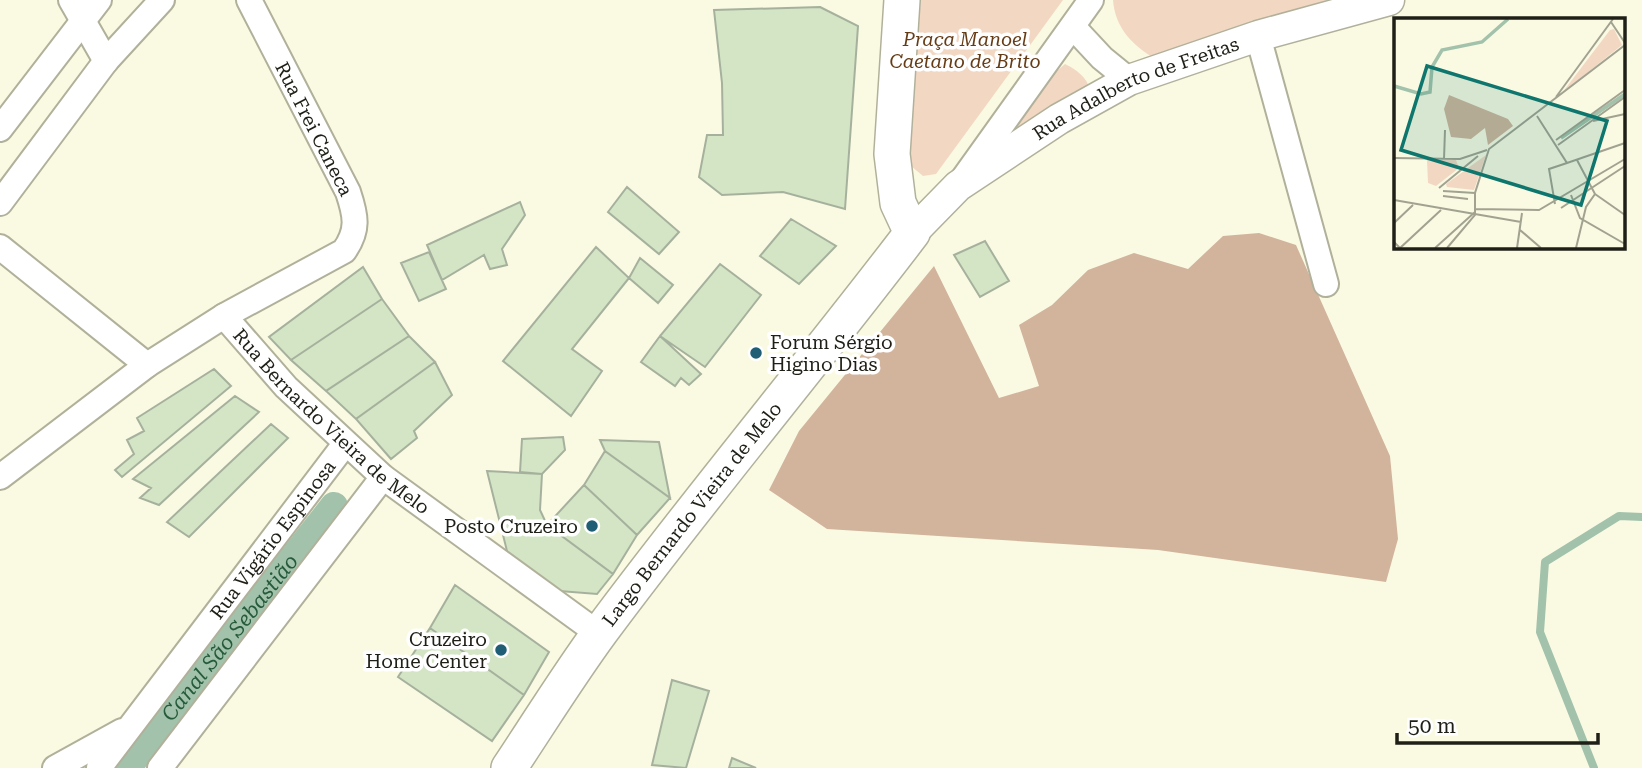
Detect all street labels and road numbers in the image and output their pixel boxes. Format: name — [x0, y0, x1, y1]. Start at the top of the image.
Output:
street label: Rua Adalberto de Freitas — [1028, 32, 1242, 145]
street label: Rua Frei Caneca — [270, 58, 358, 201]
street label: Rua Bernardo Vieira de Melo — [229, 324, 434, 519]
street label: Largo Bernardo Vieira de Melo — [597, 397, 786, 631]
street label: Rua Vigário Espinosa — [205, 455, 341, 623]

